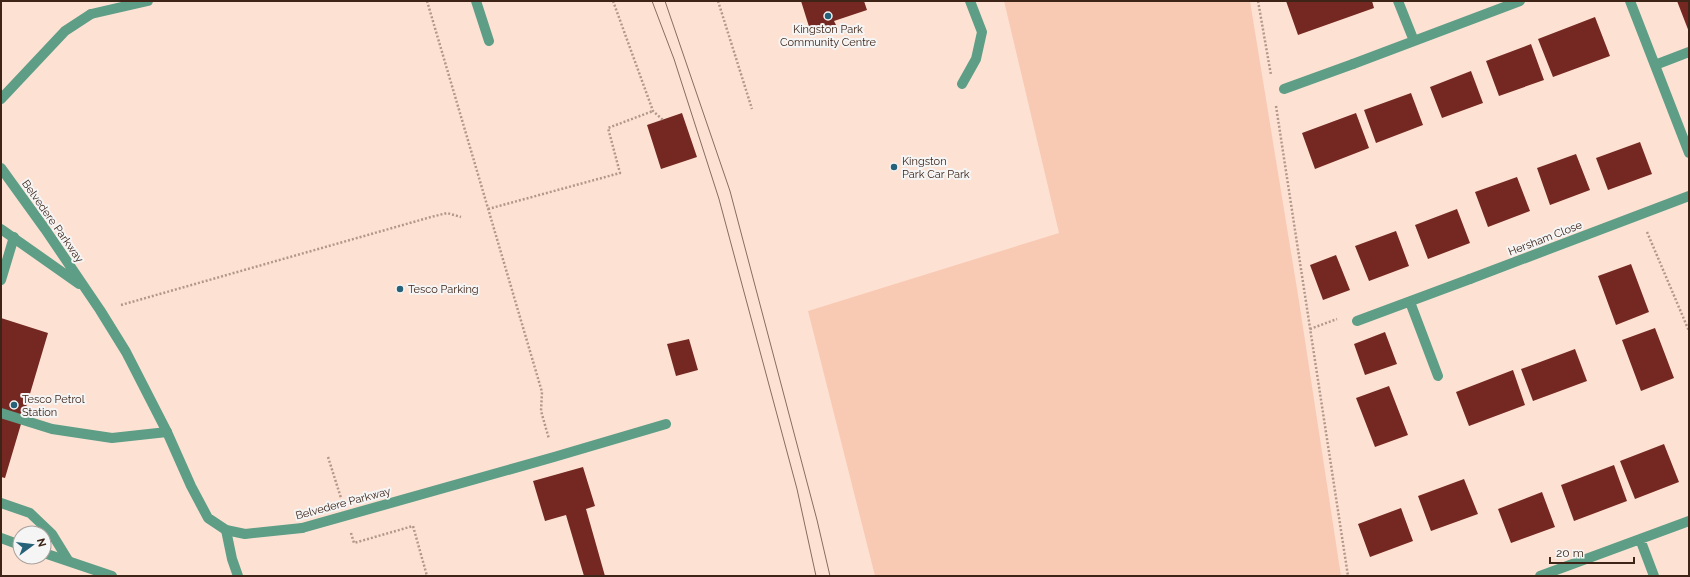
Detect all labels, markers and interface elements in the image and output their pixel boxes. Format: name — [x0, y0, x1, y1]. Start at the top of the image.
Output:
marker: Kingston Park Community Centre — [823, 11, 833, 21]
place label: Kingston Park Community Centre — [780, 23, 877, 49]
place label: Kingston Park Car Park — [902, 155, 970, 181]
marker: Kingston Park Car Park — [889, 162, 899, 172]
street label: Belvedere Parkway — [19, 177, 86, 265]
street label: Hersham Close — [1507, 218, 1584, 258]
place label: Tesco Parking — [408, 283, 479, 296]
marker: Tesco Parking — [395, 284, 405, 294]
place label: Tesco Petrol Station — [22, 393, 85, 419]
marker: Tesco Petrol Station — [9, 400, 19, 410]
street label: Belvedere Parkway — [294, 485, 392, 522]
north arrow — [12, 525, 52, 565]
text: N — [34, 537, 49, 548]
scale bar — [1550, 539, 1634, 565]
text: 20 m — [1556, 546, 1584, 560]

